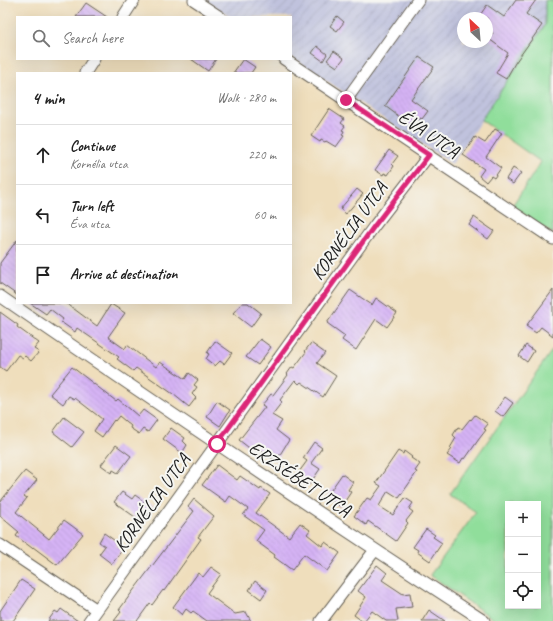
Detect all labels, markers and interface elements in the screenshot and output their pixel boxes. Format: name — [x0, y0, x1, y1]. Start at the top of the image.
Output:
north arrow — [457, 12, 493, 48]
search box — [16, 16, 292, 60]
icon: search — [30, 27, 52, 49]
text: Search here — [62, 29, 123, 48]
text: 4 min — [32, 88, 65, 109]
text: Walk · 280 m — [217, 90, 276, 106]
route end — [337, 91, 355, 109]
street label: ÉVA UTCA — [394, 105, 465, 163]
text: Continue — [70, 137, 115, 156]
icon: ahead — [32, 144, 54, 166]
text: 220 m — [248, 147, 276, 163]
text: Kornélia utca — [70, 156, 128, 172]
street label: KORNÉLIA UTCA — [305, 176, 393, 285]
text: Turn left — [70, 197, 113, 216]
icon: left — [32, 204, 54, 226]
text: 60 m — [254, 207, 276, 223]
text: Éva utca — [70, 216, 109, 232]
icon: arrive — [32, 264, 54, 286]
text: Arrive at destination — [70, 265, 177, 284]
route start — [208, 435, 226, 453]
street label: ERZSÉBET UTCA — [244, 436, 356, 522]
street label: KORNÉLIA UTCA — [108, 448, 196, 557]
map controls — [505, 501, 541, 609]
button: + — [505, 501, 541, 537]
button: − — [505, 537, 541, 573]
button: locate — [505, 573, 541, 609]

